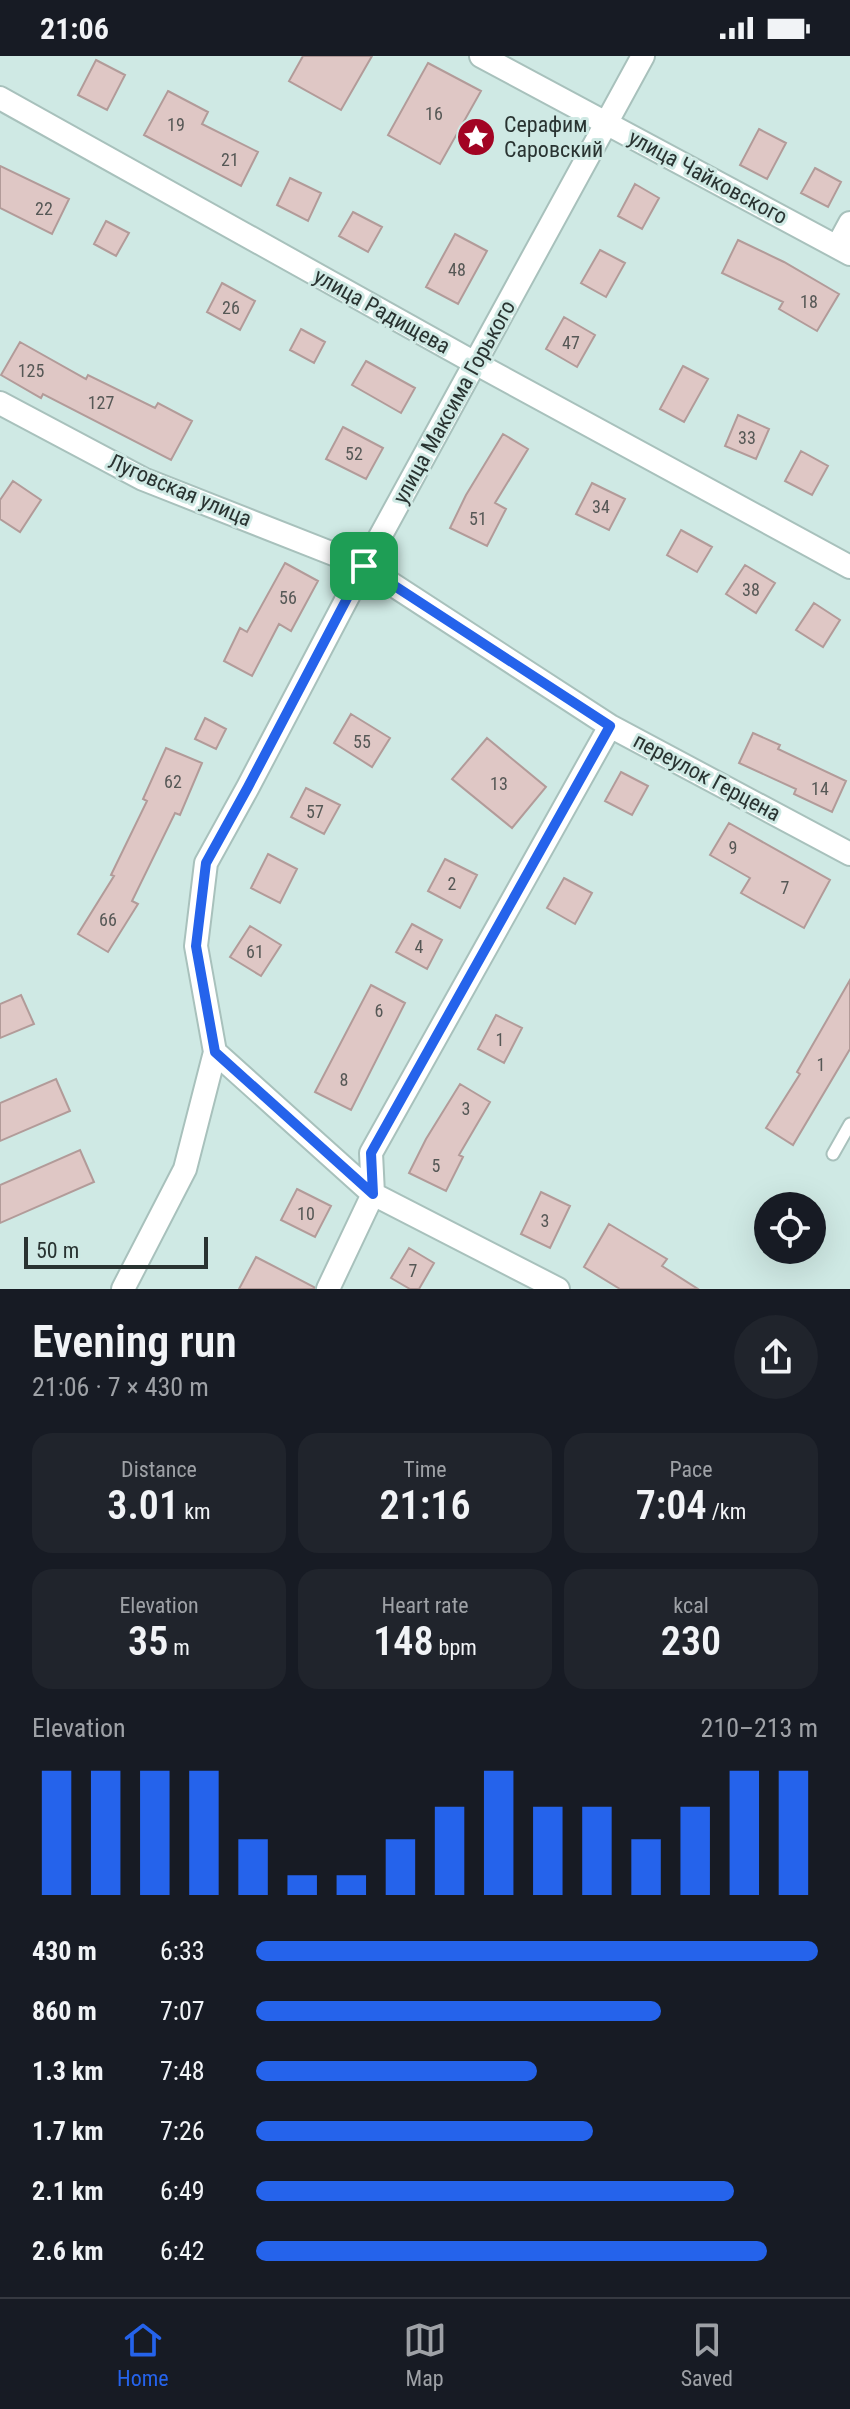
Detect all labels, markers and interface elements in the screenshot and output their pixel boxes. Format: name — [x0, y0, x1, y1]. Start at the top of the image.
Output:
text: 21:06 — [40, 11, 109, 46]
house number: 16 — [425, 103, 443, 124]
place label: Серафим Саровский — [504, 112, 603, 162]
house number: 19 — [167, 114, 185, 135]
place icon: Серафим Саровский — [455, 116, 497, 158]
street label: улица Чайковского — [624, 125, 792, 229]
house number: 21 — [221, 149, 239, 170]
house number: 22 — [35, 198, 53, 219]
house number: 48 — [448, 259, 466, 280]
street label: улица Радищева — [310, 263, 454, 359]
house number: 18 — [800, 291, 818, 312]
street label: улица Максима Горького — [388, 296, 520, 508]
house number: 26 — [222, 297, 240, 318]
house number: 47 — [562, 332, 580, 353]
house number: 125 — [18, 360, 44, 381]
house number: 127 — [88, 392, 114, 413]
house number: 33 — [738, 427, 756, 448]
house number: 52 — [345, 443, 363, 464]
street label: Луговская улица — [105, 449, 255, 531]
house number: 34 — [592, 496, 610, 517]
house number: 51 — [469, 508, 487, 529]
pin — [330, 532, 398, 600]
icon: arrive — [342, 544, 386, 588]
house number: 38 — [742, 579, 760, 600]
house number: 56 — [279, 587, 297, 608]
street label: переулок Герцена — [629, 728, 785, 826]
house number: 55 — [353, 731, 371, 752]
house number: 62 — [164, 771, 182, 792]
house number: 13 — [490, 773, 508, 794]
house number: 14 — [811, 778, 829, 799]
house number: 57 — [306, 801, 324, 822]
house number: 9 — [729, 837, 737, 858]
house number: 2 — [448, 873, 457, 894]
house number: 7 — [781, 877, 790, 898]
house number: 66 — [99, 909, 117, 930]
house number: 4 — [415, 936, 424, 957]
house number: 61 — [246, 941, 264, 962]
house number: 6 — [375, 1000, 383, 1021]
house number: 1 — [496, 1029, 504, 1050]
house number: 1 — [817, 1054, 825, 1075]
house number: 8 — [340, 1069, 348, 1090]
house number: 3 — [462, 1098, 470, 1119]
house number: 5 — [432, 1155, 441, 1176]
map controls — [754, 1192, 826, 1264]
button: locate — [754, 1192, 826, 1264]
house number: 10 — [297, 1203, 315, 1224]
house number: 3 — [541, 1210, 549, 1231]
scale bar — [24, 1233, 208, 1269]
text: 50 m — [36, 1238, 79, 1263]
house number: 7 — [409, 1260, 418, 1281]
button: share — [734, 1315, 818, 1399]
text: Evening run — [32, 1316, 237, 1368]
text: 21:06 · 7 × 430 m — [32, 1372, 209, 1402]
text: Distance — [121, 1457, 197, 1482]
text: Time — [403, 1457, 447, 1482]
text: Pace — [669, 1457, 713, 1482]
text: 3.01 — [107, 1482, 179, 1529]
text: 21:16 — [379, 1482, 471, 1529]
text: 7:04 — [636, 1482, 707, 1529]
text: km — [179, 1499, 211, 1524]
text: /km — [707, 1499, 746, 1524]
text: Elevation — [119, 1593, 199, 1618]
text: Heart rate — [382, 1593, 468, 1618]
text: kcal — [673, 1593, 709, 1618]
text: 35 — [128, 1618, 168, 1665]
text: 148 — [373, 1618, 434, 1665]
text: 230 — [661, 1618, 721, 1665]
text: m — [168, 1635, 190, 1660]
text: bpm — [434, 1635, 477, 1660]
text: Elevation — [32, 1713, 126, 1743]
text: 210–213 m — [701, 1713, 818, 1743]
text: 430 m — [32, 1936, 97, 1966]
text: 6:33 — [160, 1936, 205, 1966]
text: 860 m — [32, 1996, 97, 2026]
text: 7:07 — [160, 1996, 205, 2026]
text: 1.3 km — [32, 2056, 104, 2086]
text: 7:48 — [160, 2056, 205, 2086]
text: 1.7 km — [32, 2116, 104, 2146]
text: 7:26 — [160, 2116, 205, 2146]
text: 2.1 km — [32, 2176, 104, 2206]
text: 6:49 — [160, 2176, 205, 2206]
text: 2.6 km — [32, 2236, 104, 2266]
text: 6:42 — [160, 2236, 205, 2266]
tab: Home — [117, 2318, 169, 2391]
tab: Map — [403, 2318, 447, 2391]
tab: Saved — [681, 2318, 733, 2391]

